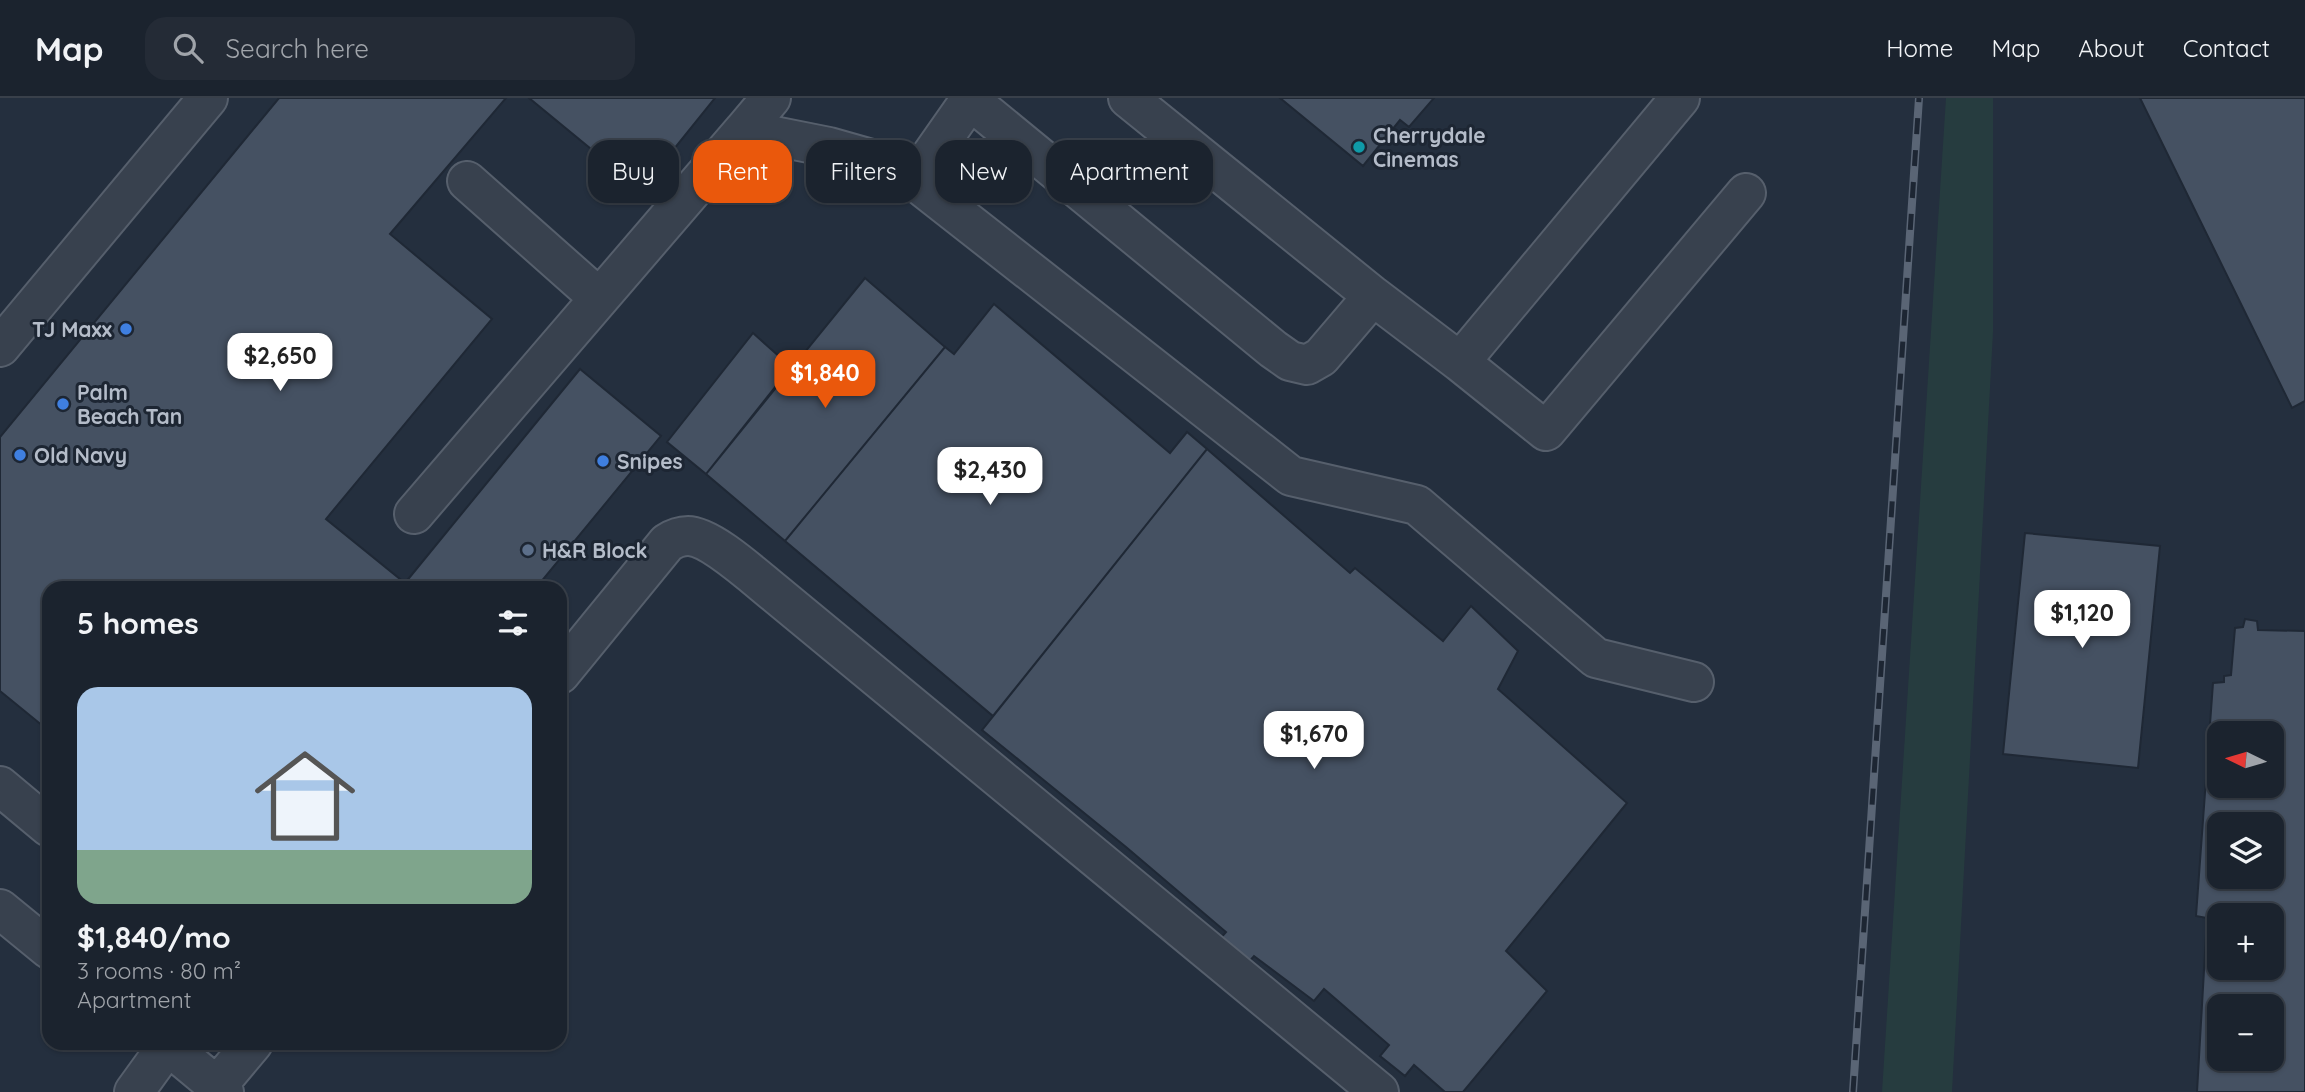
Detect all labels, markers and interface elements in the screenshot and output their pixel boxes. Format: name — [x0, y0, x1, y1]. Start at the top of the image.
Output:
search box — [145, 17, 635, 80]
text: Map — [35, 28, 103, 69]
icon: search — [169, 29, 207, 67]
text: Search here — [225, 32, 369, 65]
text: Home — [1886, 33, 1953, 63]
text: Map — [1991, 33, 2040, 63]
text: About — [2078, 33, 2145, 63]
text: Contact — [2183, 33, 2270, 63]
place label: Cherrydale Cinemas — [1373, 122, 1486, 172]
marker: Cherrydale Cinemas — [1351, 139, 1367, 155]
chip: Buy — [588, 140, 679, 203]
chip: Rent — [693, 140, 792, 203]
chip: Filters — [806, 140, 921, 203]
chip: New — [935, 140, 1032, 203]
chip: Apartment — [1046, 140, 1213, 203]
place label: TJ Maxx — [32, 316, 112, 342]
marker: TJ Maxx — [118, 321, 134, 337]
pin: $2,650 — [223, 334, 337, 393]
text: $2,650 — [243, 341, 317, 370]
pin: $1,840 — [768, 350, 882, 410]
text: $1,840 — [790, 358, 860, 387]
place label: Palm Beach Tan — [77, 379, 182, 429]
marker: Palm Beach Tan — [55, 396, 71, 412]
place label: Old Navy — [34, 442, 127, 468]
marker: Old Navy — [12, 447, 28, 463]
place label: Snipes — [617, 448, 683, 474]
pin: $2,430 — [933, 448, 1047, 507]
marker: Snipes — [595, 453, 611, 469]
text: $2,430 — [953, 455, 1027, 484]
place label: H&R Block — [542, 537, 647, 563]
marker: H&R Block — [520, 542, 536, 558]
pin: $1,120 — [2025, 590, 2139, 650]
text: $1,120 — [2050, 598, 2114, 627]
text: 5 homes — [77, 604, 199, 642]
icon: filters — [494, 604, 532, 642]
pin: $1,670 — [1257, 712, 1371, 771]
text: $1,670 — [1280, 719, 1348, 748]
north arrow — [2207, 721, 2284, 798]
map controls — [2207, 721, 2284, 1071]
icon: home — [242, 733, 368, 859]
button: layers — [2207, 812, 2284, 889]
button: + — [2207, 903, 2284, 980]
text: $1,840/mo — [77, 918, 231, 956]
text: 3 rooms · 80 m² — [77, 956, 241, 985]
text: Apartment — [77, 985, 191, 1014]
button: − — [2207, 994, 2284, 1071]

